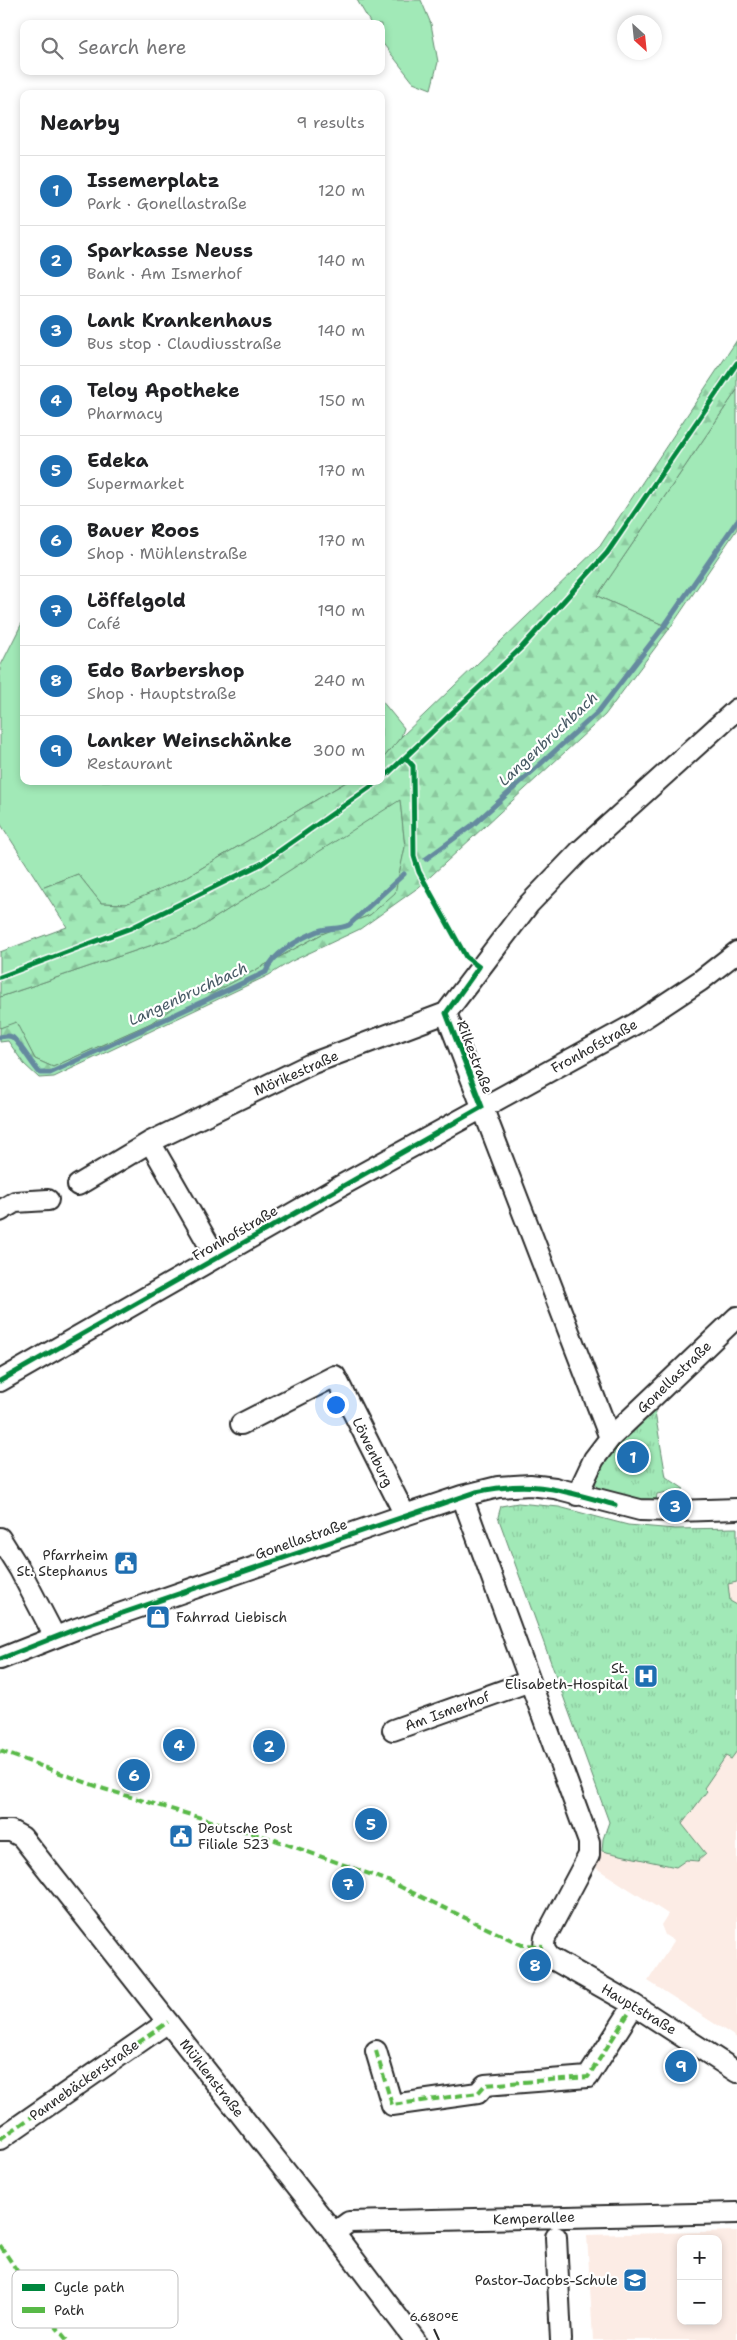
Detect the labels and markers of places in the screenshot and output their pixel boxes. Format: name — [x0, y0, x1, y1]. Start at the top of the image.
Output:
pin: 1 — [617, 1438, 649, 1476]
pin: 3 — [659, 1487, 691, 1525]
place label: Pfarrheim St. Stephanus — [16, 1546, 108, 1580]
public building icon: Pfarrheim St. Stephanus — [113, 1550, 139, 1576]
shop icon: Fahrrad Liebisch — [145, 1604, 171, 1630]
place label: Fahrrad Liebisch — [176, 1608, 287, 1626]
place label: St. Elisabeth-Hospital — [505, 1659, 629, 1693]
hospital icon: St. Elisabeth-Hospital — [633, 1663, 659, 1689]
pin: 4 — [163, 1726, 195, 1764]
pin: 2 — [253, 1727, 285, 1765]
pin: 6 — [118, 1756, 150, 1794]
pin: 5 — [355, 1805, 387, 1843]
place label: Deutsche Post Filiale 523 — [198, 1819, 293, 1853]
public building icon: Deutsche Post Filiale 523 — [168, 1823, 194, 1849]
pin: 7 — [332, 1865, 364, 1903]
pin: 8 — [519, 1946, 551, 1984]
pin: 9 — [665, 2047, 697, 2085]
school or university icon: Pastor-Jacobs-Schule — [622, 2267, 648, 2293]
place label: Pastor-Jacobs-Schule — [475, 2271, 618, 2289]

